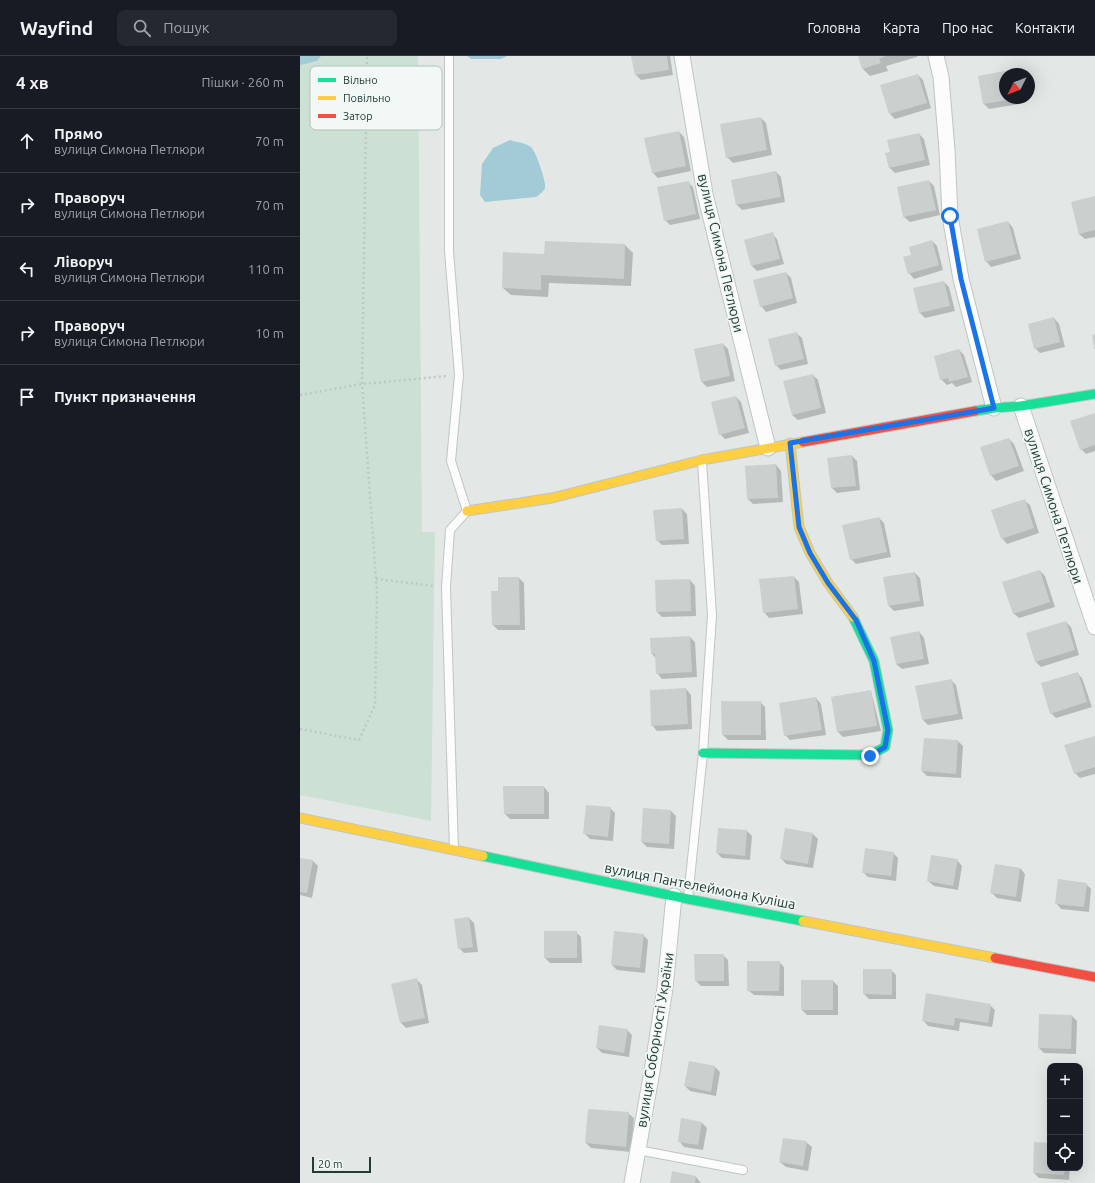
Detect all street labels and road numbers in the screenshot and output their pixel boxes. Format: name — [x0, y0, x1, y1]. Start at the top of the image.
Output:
street label: вулиця Симона Петлюри — [695, 172, 747, 334]
street label: вулиця Симона Петлюри — [1021, 426, 1087, 586]
street label: вулиця Пантелеймона Куліша — [603, 860, 797, 912]
street label: вулиця Соборності України — [633, 951, 677, 1129]

